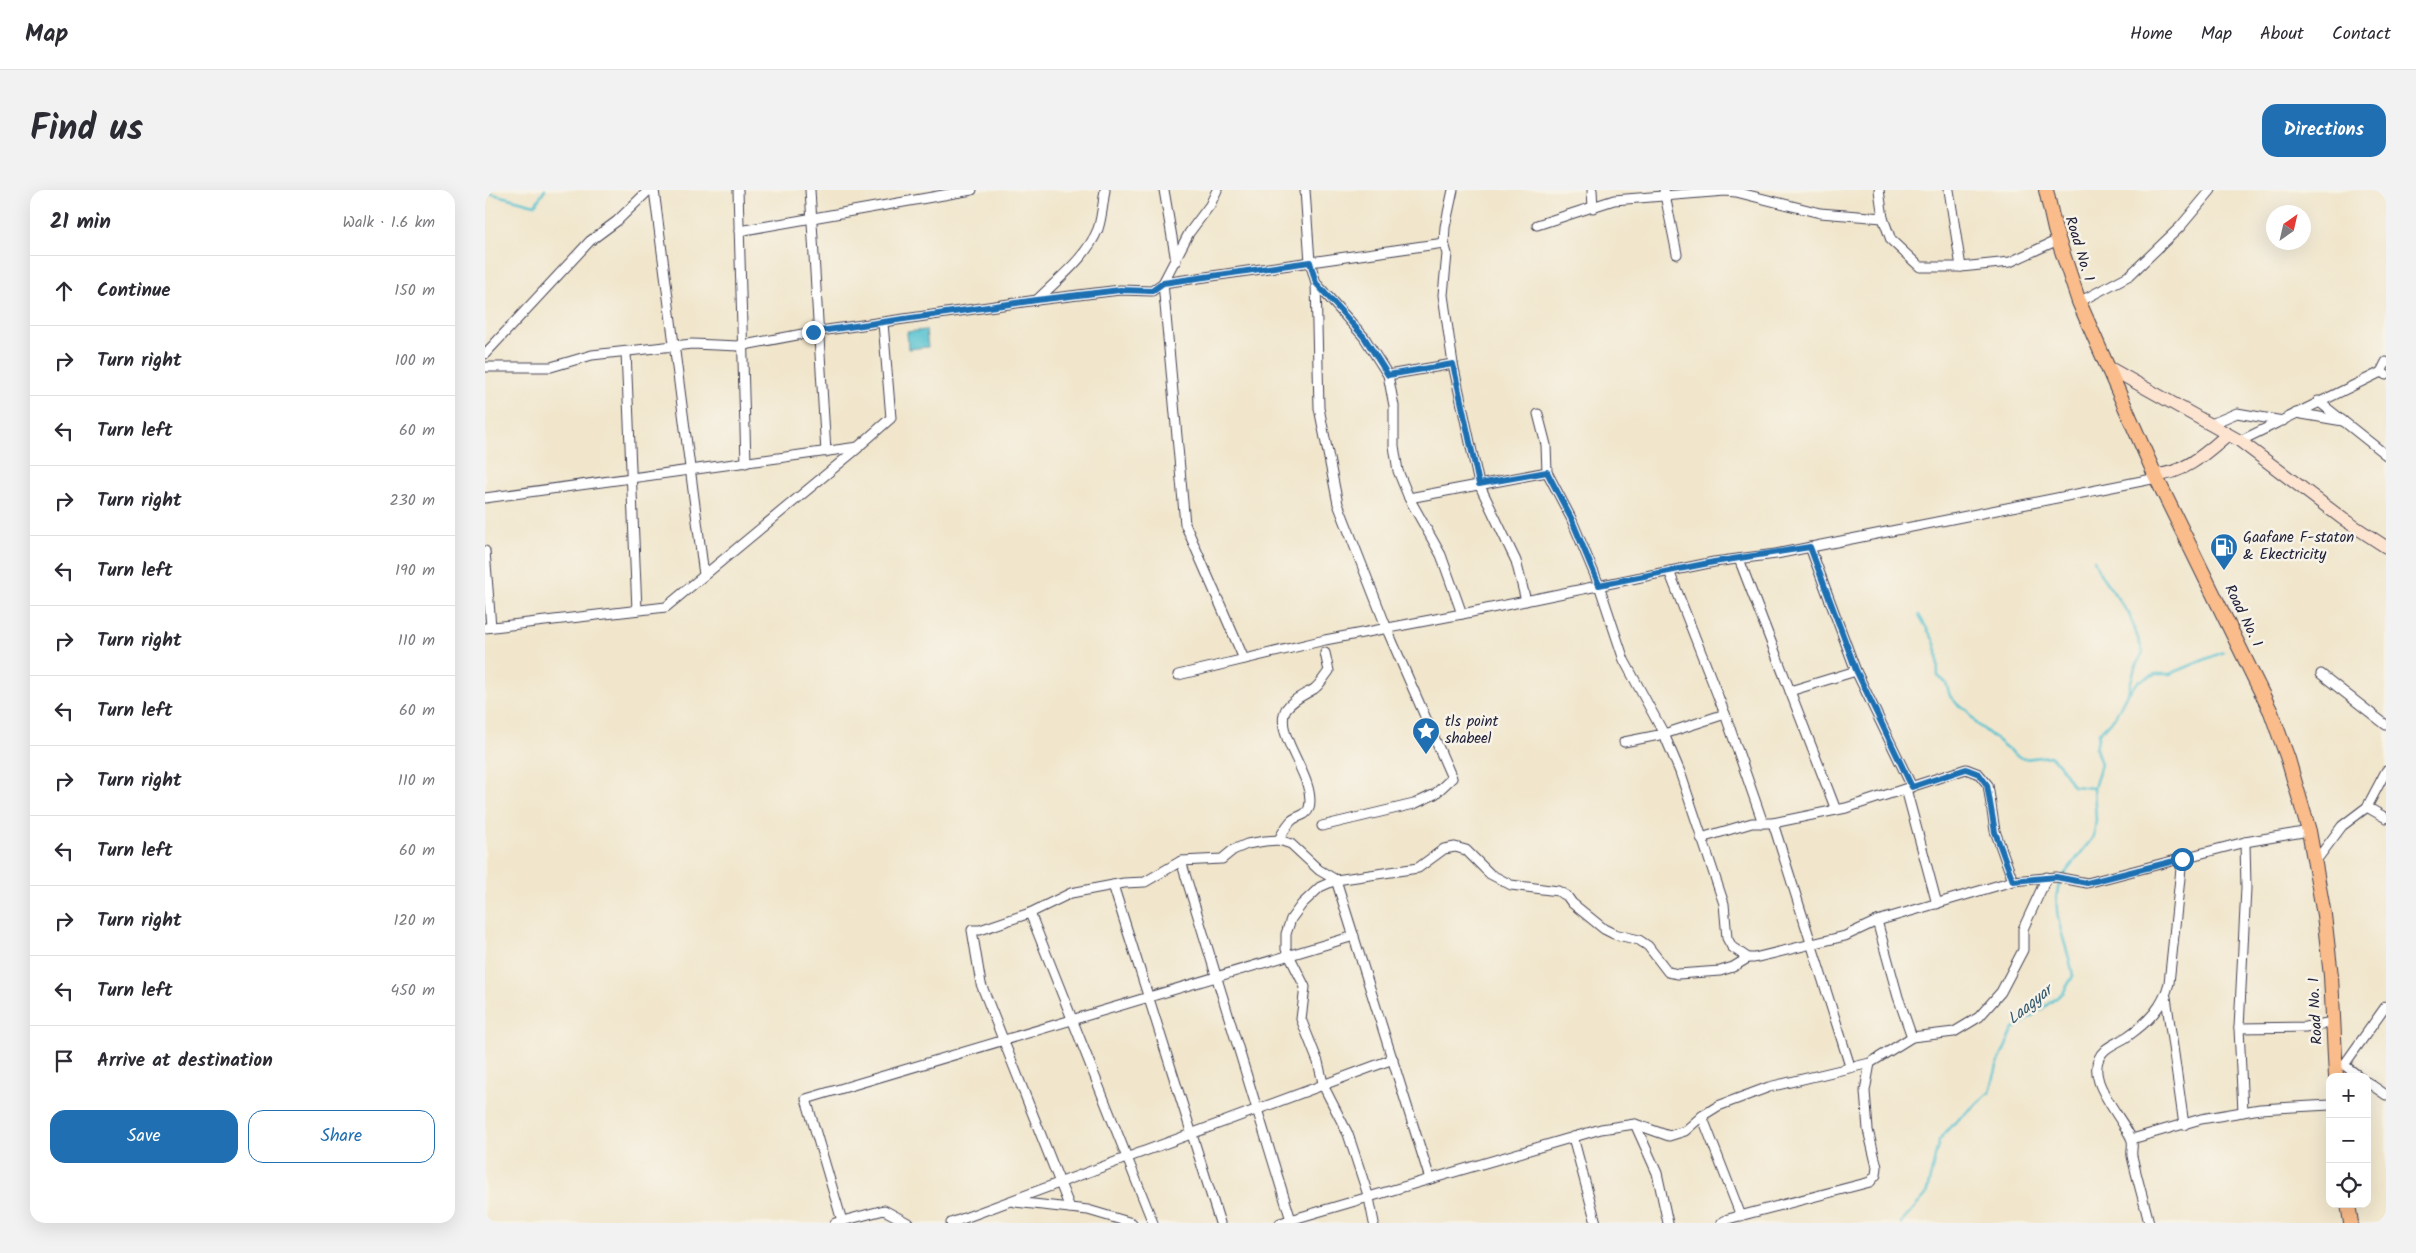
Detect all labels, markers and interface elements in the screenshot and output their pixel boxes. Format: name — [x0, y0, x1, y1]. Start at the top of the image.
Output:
text: Map — [25, 15, 68, 54]
text: Home — [2130, 20, 2173, 49]
text: Map — [2201, 20, 2232, 49]
text: About — [2260, 20, 2304, 49]
text: Contact — [2332, 20, 2391, 49]
text: Find us — [30, 102, 143, 158]
button: Directions — [2262, 104, 2386, 157]
north arrow — [2266, 205, 2311, 250]
text: 21 min — [50, 206, 111, 239]
text: Walk · 1.6 km — [343, 210, 435, 235]
street label: Road No. 1 — [2058, 213, 2100, 285]
text: Continue — [97, 276, 170, 306]
icon: ahead — [50, 277, 78, 305]
text: 150 m — [394, 278, 435, 303]
route end — [802, 321, 825, 344]
text: Turn right — [97, 346, 182, 376]
icon: right — [50, 347, 78, 375]
text: 100 m — [395, 348, 435, 373]
text: Turn left — [97, 416, 172, 446]
icon: left — [50, 417, 78, 445]
text: 60 m — [399, 418, 435, 443]
text: Turn right — [97, 486, 182, 516]
icon: right — [50, 487, 78, 515]
text: 230 m — [389, 488, 435, 513]
place label: Gaafane F-staton & Ekectricity — [2243, 526, 2354, 567]
fuel station icon: Gaafane F-staton & Ekectricity — [2209, 532, 2239, 571]
text: Turn left — [97, 556, 172, 586]
icon: left — [50, 557, 78, 585]
text: 190 m — [395, 558, 435, 583]
street label: Road No. 1 — [2217, 580, 2269, 652]
text: Turn right — [97, 626, 182, 656]
icon: right — [50, 627, 78, 655]
text: 110 m — [398, 628, 435, 653]
text: Turn left — [97, 696, 172, 726]
icon: left — [50, 697, 78, 725]
text: 60 m — [399, 698, 435, 723]
place label: tls point shabeel — [1445, 710, 1498, 751]
place icon: tls point shabeel — [1411, 716, 1441, 755]
text: Turn right — [97, 766, 182, 796]
icon: right — [50, 767, 78, 795]
text: 110 m — [398, 768, 435, 793]
text: Turn left — [97, 836, 172, 866]
icon: left — [50, 837, 78, 865]
text: 60 m — [399, 838, 435, 863]
route start — [2171, 848, 2194, 871]
text: Turn right — [97, 906, 182, 936]
icon: right — [50, 907, 78, 935]
text: 120 m — [394, 908, 435, 933]
text: Turn left — [97, 976, 172, 1006]
street label: Road No. 1 — [2302, 976, 2330, 1045]
icon: left — [50, 977, 78, 1005]
water label: Laagyar — [2002, 977, 2061, 1031]
text: 450 m — [390, 978, 435, 1003]
text: Arrive at destination — [97, 1046, 273, 1076]
icon: arrive — [50, 1047, 78, 1075]
map controls — [2326, 1073, 2371, 1208]
button: + — [2326, 1073, 2371, 1118]
button: Save — [50, 1110, 238, 1163]
button: Share — [248, 1110, 435, 1163]
button: − — [2326, 1118, 2371, 1163]
button: locate — [2326, 1163, 2371, 1208]

